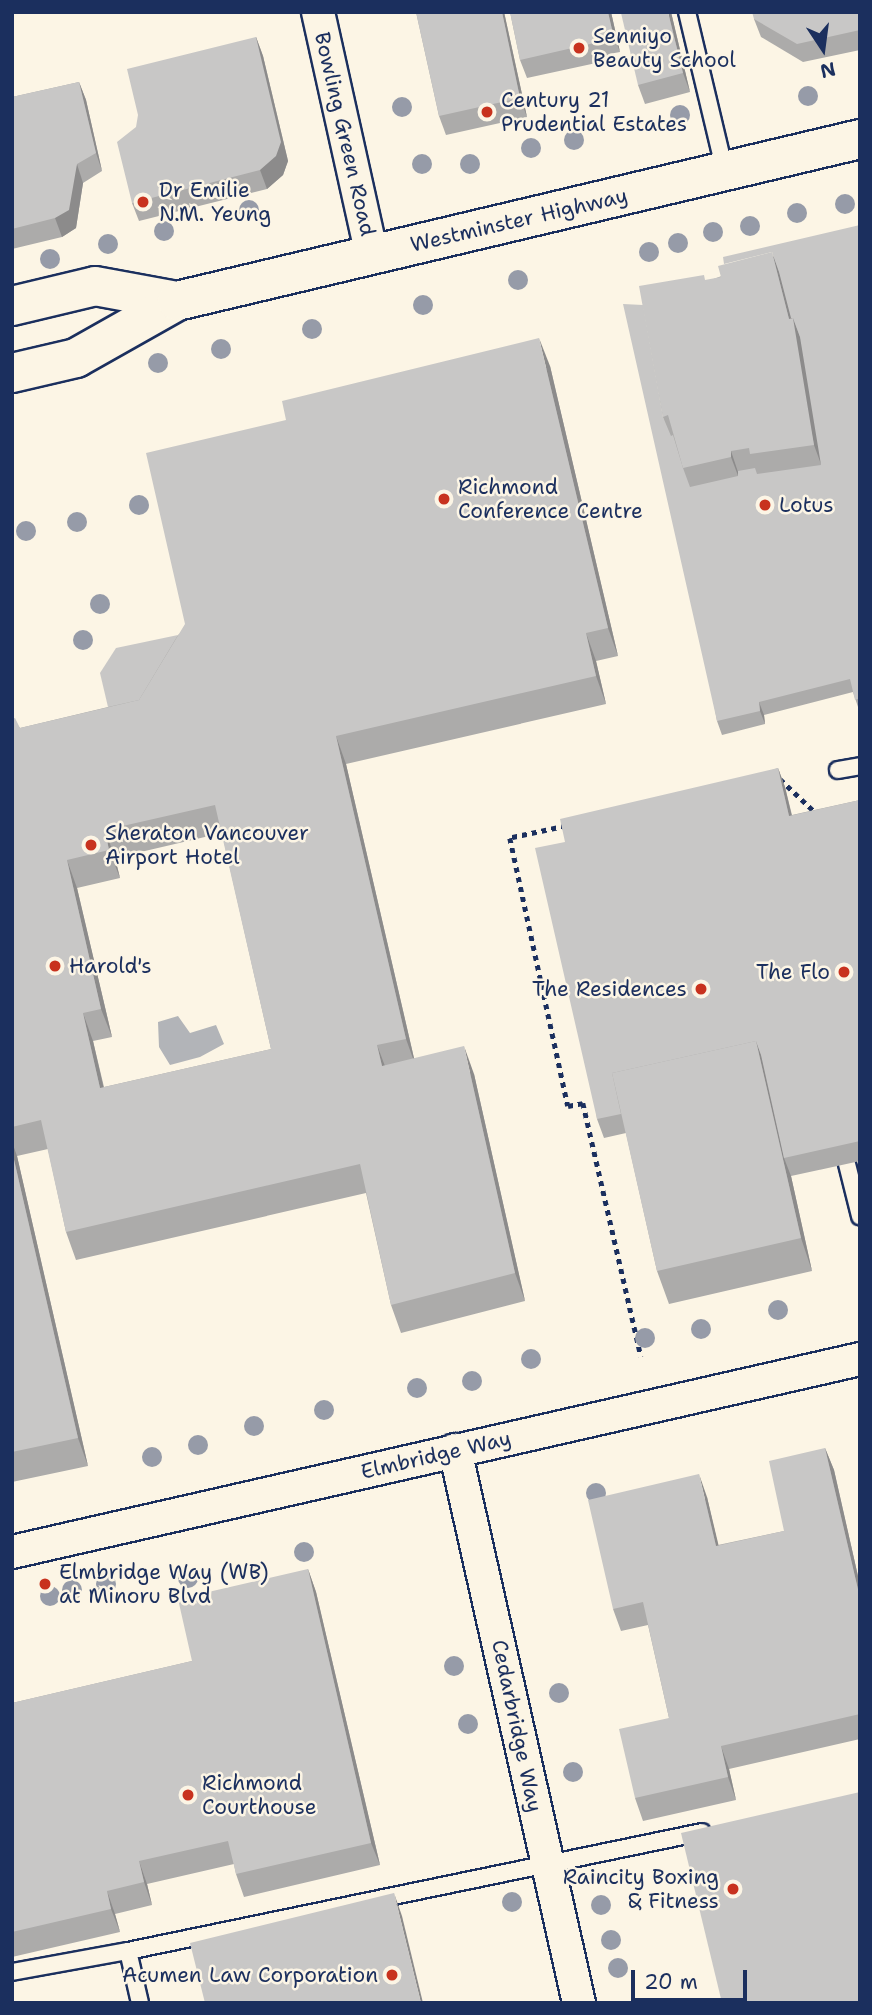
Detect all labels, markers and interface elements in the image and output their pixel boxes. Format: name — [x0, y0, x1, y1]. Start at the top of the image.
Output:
north arrow — [788, 14, 858, 84]
place label: Senniyo Beauty School — [593, 23, 736, 73]
street label: Bowling Green Road — [309, 30, 381, 238]
marker: Senniyo Beauty School — [571, 40, 587, 56]
text: N — [818, 56, 838, 84]
place label: Century 21 Prudential Estates — [501, 87, 687, 137]
marker: Century 21 Prudential Estates — [479, 104, 495, 120]
place label: Dr Emilie N.M. Yeung — [159, 177, 271, 227]
street label: Westminster Highway — [408, 183, 630, 257]
marker: Dr Emilie N.M. Yeung — [133, 192, 153, 212]
place label: Richmond Conference Centre — [458, 474, 643, 524]
marker: Richmond Conference Centre — [436, 491, 452, 507]
place label: Lotus — [779, 492, 834, 518]
marker: Lotus — [757, 497, 773, 513]
place label: Sheraton Vancouver Airport Hotel — [105, 820, 309, 870]
marker: Sheraton Vancouver Airport Hotel — [83, 837, 99, 853]
place label: Harold's — [69, 953, 152, 979]
marker: Harold's — [47, 958, 63, 974]
place label: The Flo — [756, 959, 830, 985]
marker: The Flo — [836, 964, 852, 980]
place label: The Residences — [532, 976, 687, 1002]
marker: The Residences — [693, 981, 709, 997]
street label: Elmbridge Way — [358, 1425, 514, 1485]
place label: Elmbridge Way (WB) at Minoru Blvd — [59, 1559, 269, 1609]
marker: Elmbridge Way (WB) at Minoru Blvd — [37, 1576, 53, 1592]
street label: Cedarbridge Way — [486, 1638, 548, 1814]
place label: Richmond Courthouse — [202, 1770, 317, 1820]
marker: Richmond Courthouse — [180, 1787, 196, 1803]
place label: Raincity Boxing & Fitness — [563, 1864, 719, 1914]
marker: Raincity Boxing & Fitness — [725, 1881, 741, 1897]
scale bar — [634, 1955, 750, 1999]
place label: Acumen Law Corporation — [122, 1962, 378, 1988]
marker: Acumen Law Corporation — [384, 1967, 400, 1983]
text: 20 m — [644, 1968, 698, 1996]

